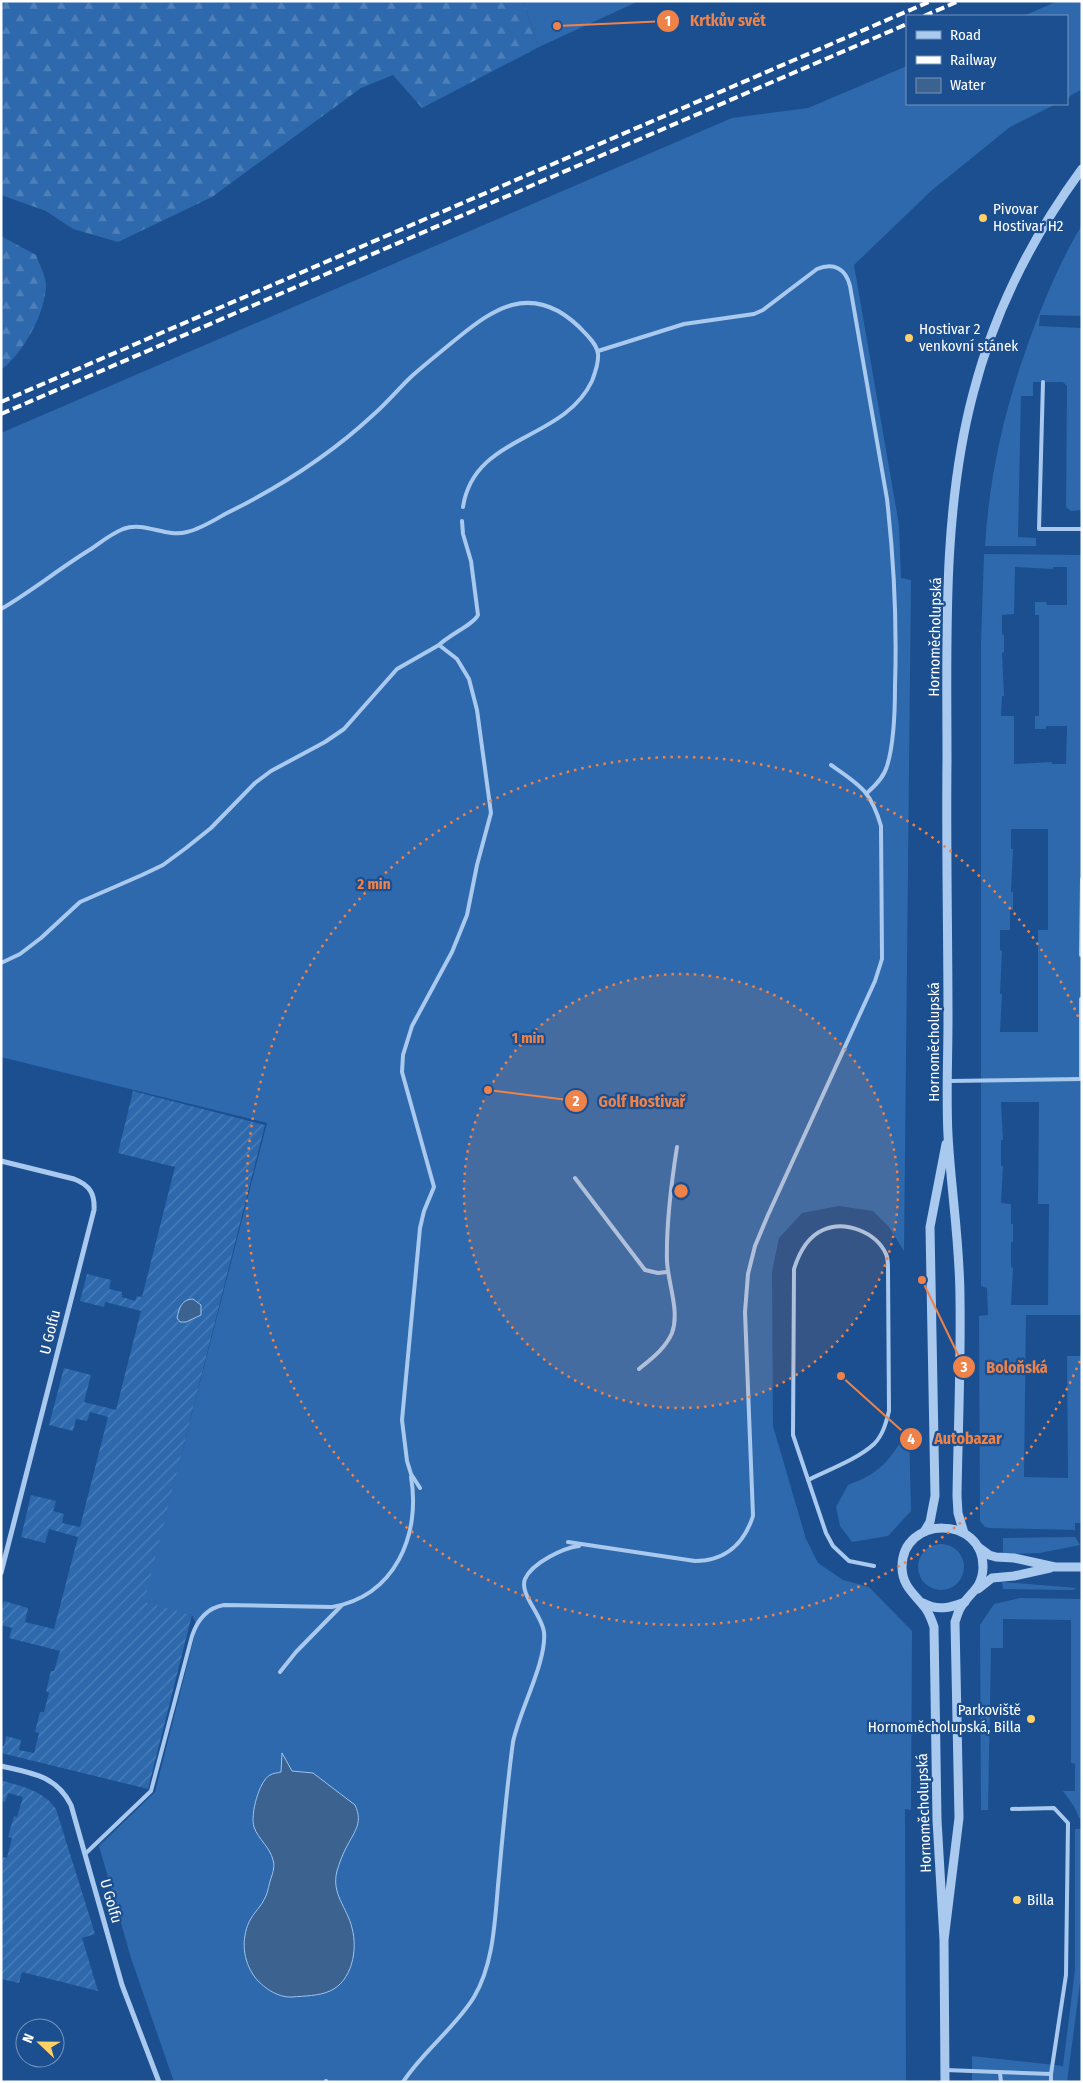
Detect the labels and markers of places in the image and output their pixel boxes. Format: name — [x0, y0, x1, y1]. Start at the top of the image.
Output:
callout: Krtkův svět — [655, 5, 776, 36]
place label: Pivovar Hostivar H2 — [993, 200, 1064, 235]
marker: Pivovar Hostivar H2 — [977, 212, 989, 224]
place label: Hostivar 2 venkovní stánek — [919, 320, 1018, 355]
marker: Hostivar 2 venkovní stánek — [903, 332, 915, 344]
callout: Golf Hostivař — [564, 1085, 696, 1116]
centre of rings — [672, 1182, 690, 1200]
callout: Boloňská — [951, 1352, 1058, 1383]
callout: Autobazar — [899, 1423, 1011, 1454]
place label: Parkoviště Hornoměcholupská, Billa — [868, 1701, 1021, 1736]
marker: Parkoviště Hornoměcholupská, Billa — [1025, 1713, 1037, 1725]
place label: Billa — [1027, 1891, 1054, 1909]
marker: Billa — [1011, 1894, 1023, 1906]

